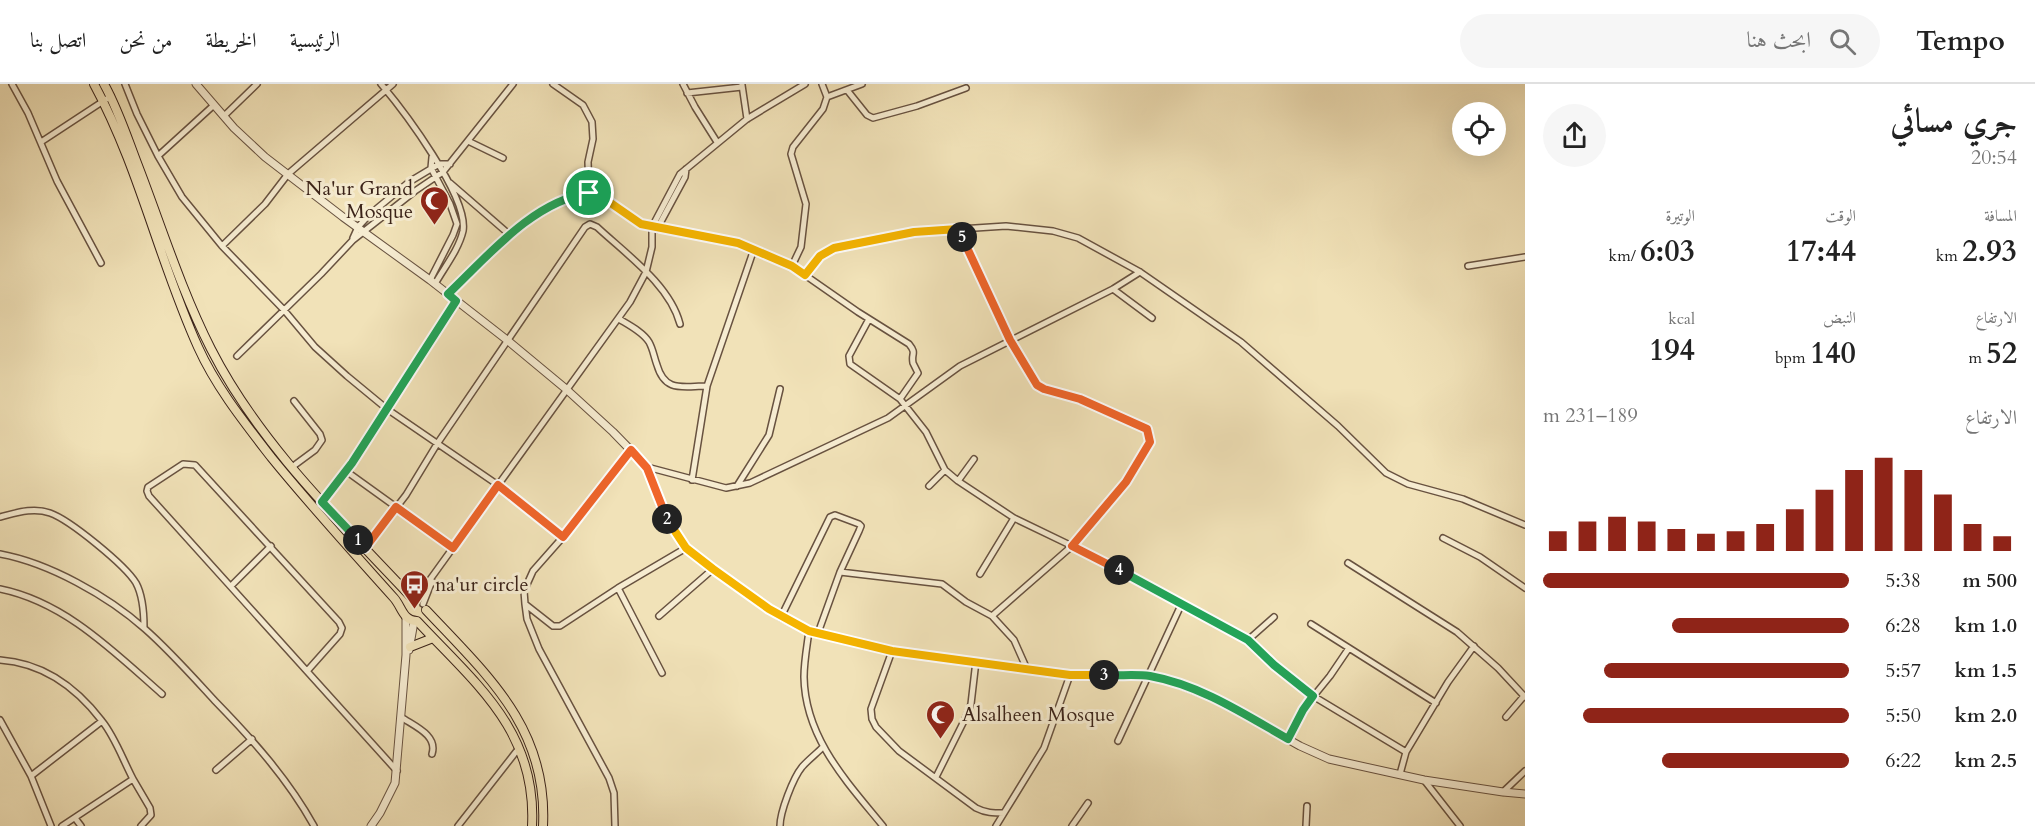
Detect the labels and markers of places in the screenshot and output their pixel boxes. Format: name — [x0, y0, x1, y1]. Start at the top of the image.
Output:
pin — [563, 167, 614, 218]
place label: Na'ur Grand Mosque — [305, 175, 413, 225]
mosque icon: Na'ur Grand Mosque — [418, 184, 450, 226]
pin: 5 — [947, 222, 977, 252]
pin: 2 — [652, 504, 682, 534]
pin: 1 — [343, 525, 373, 555]
pin: 4 — [1104, 555, 1134, 585]
bus stop icon: na'ur circle — [398, 568, 430, 610]
place label: na'ur circle — [435, 571, 529, 598]
pin: 3 — [1089, 660, 1119, 690]
mosque icon: Alsalheen Mosque — [925, 698, 957, 740]
place label: Alsalheen Mosque — [962, 701, 1115, 728]

